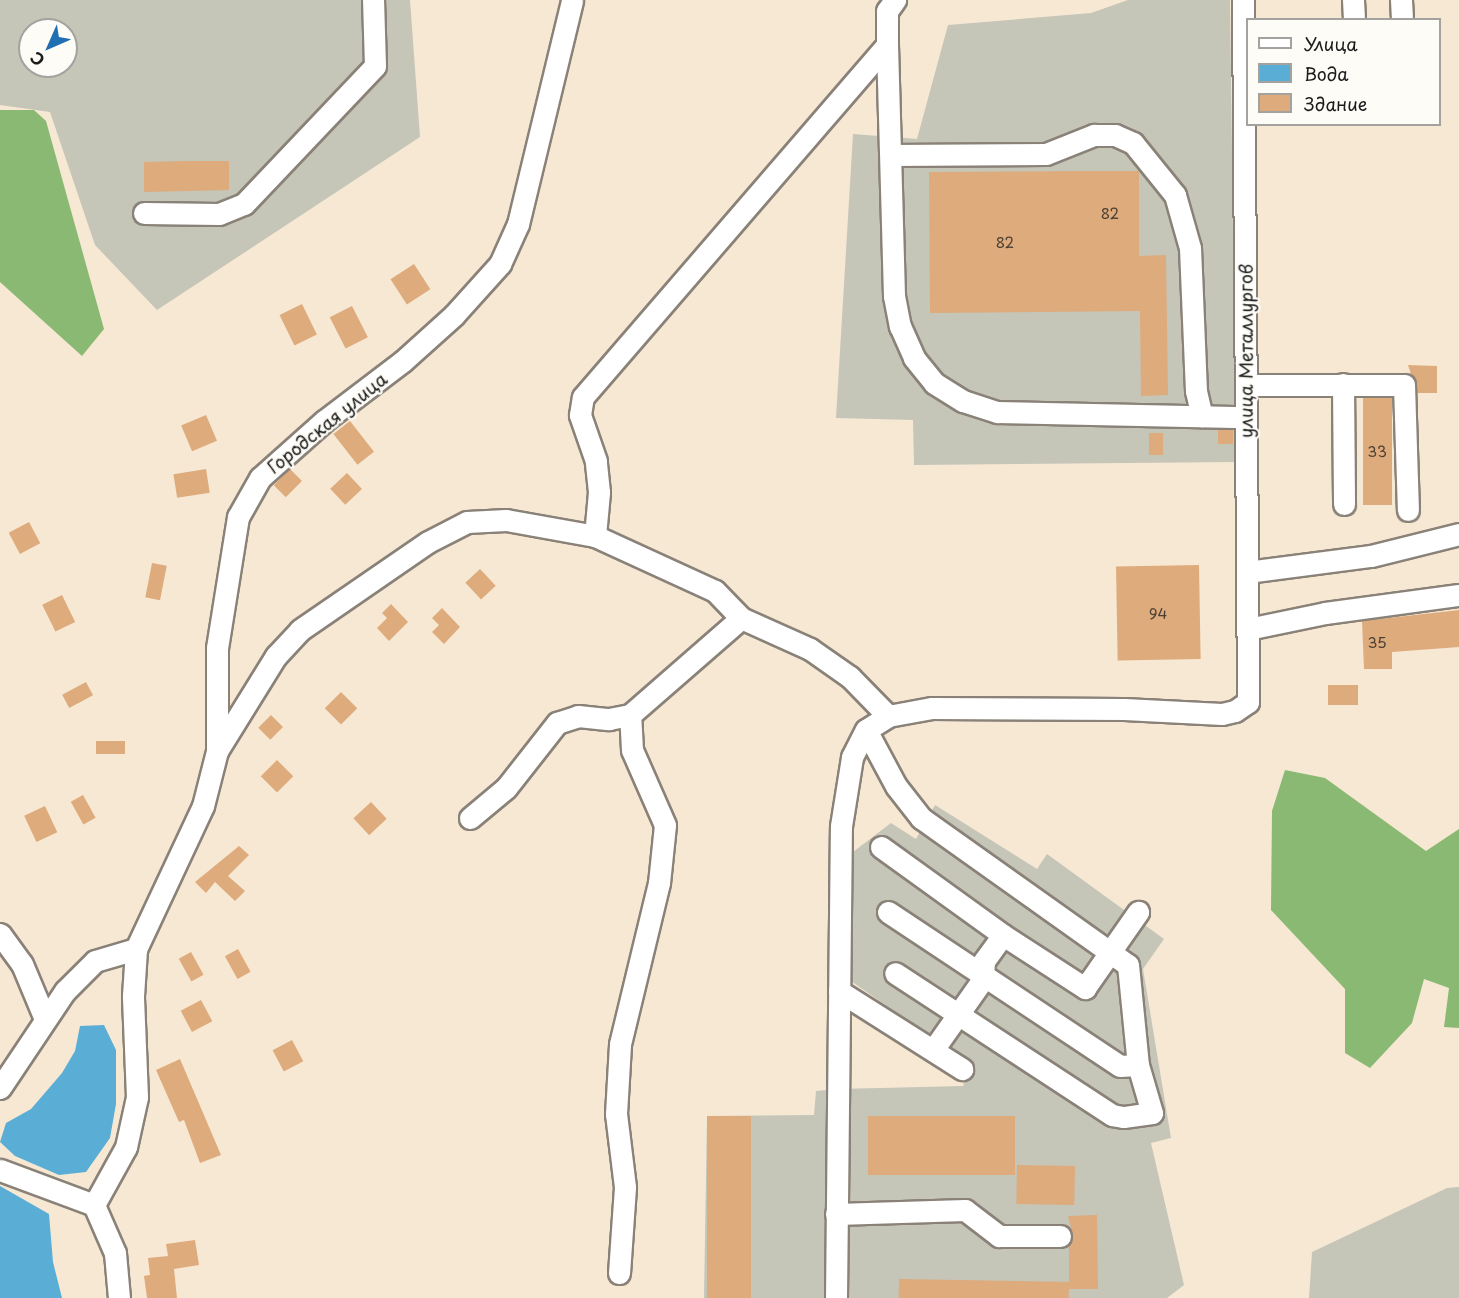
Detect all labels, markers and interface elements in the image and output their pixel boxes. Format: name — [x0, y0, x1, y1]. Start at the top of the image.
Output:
north arrow — [18, 18, 78, 78]
legend — [1246, 18, 1441, 126]
text: Улица — [1304, 30, 1358, 57]
text: С — [24, 47, 49, 72]
text: Вода — [1304, 60, 1349, 87]
text: Здание — [1304, 90, 1367, 117]
house number: 82 — [1101, 204, 1119, 222]
house number: 82 — [996, 233, 1014, 251]
street label: улица Металлургов — [1235, 264, 1257, 438]
street label: Городская улица — [262, 368, 392, 478]
house number: 33 — [1367, 442, 1387, 460]
house number: 94 — [1149, 604, 1167, 622]
house number: 35 — [1367, 633, 1387, 651]

